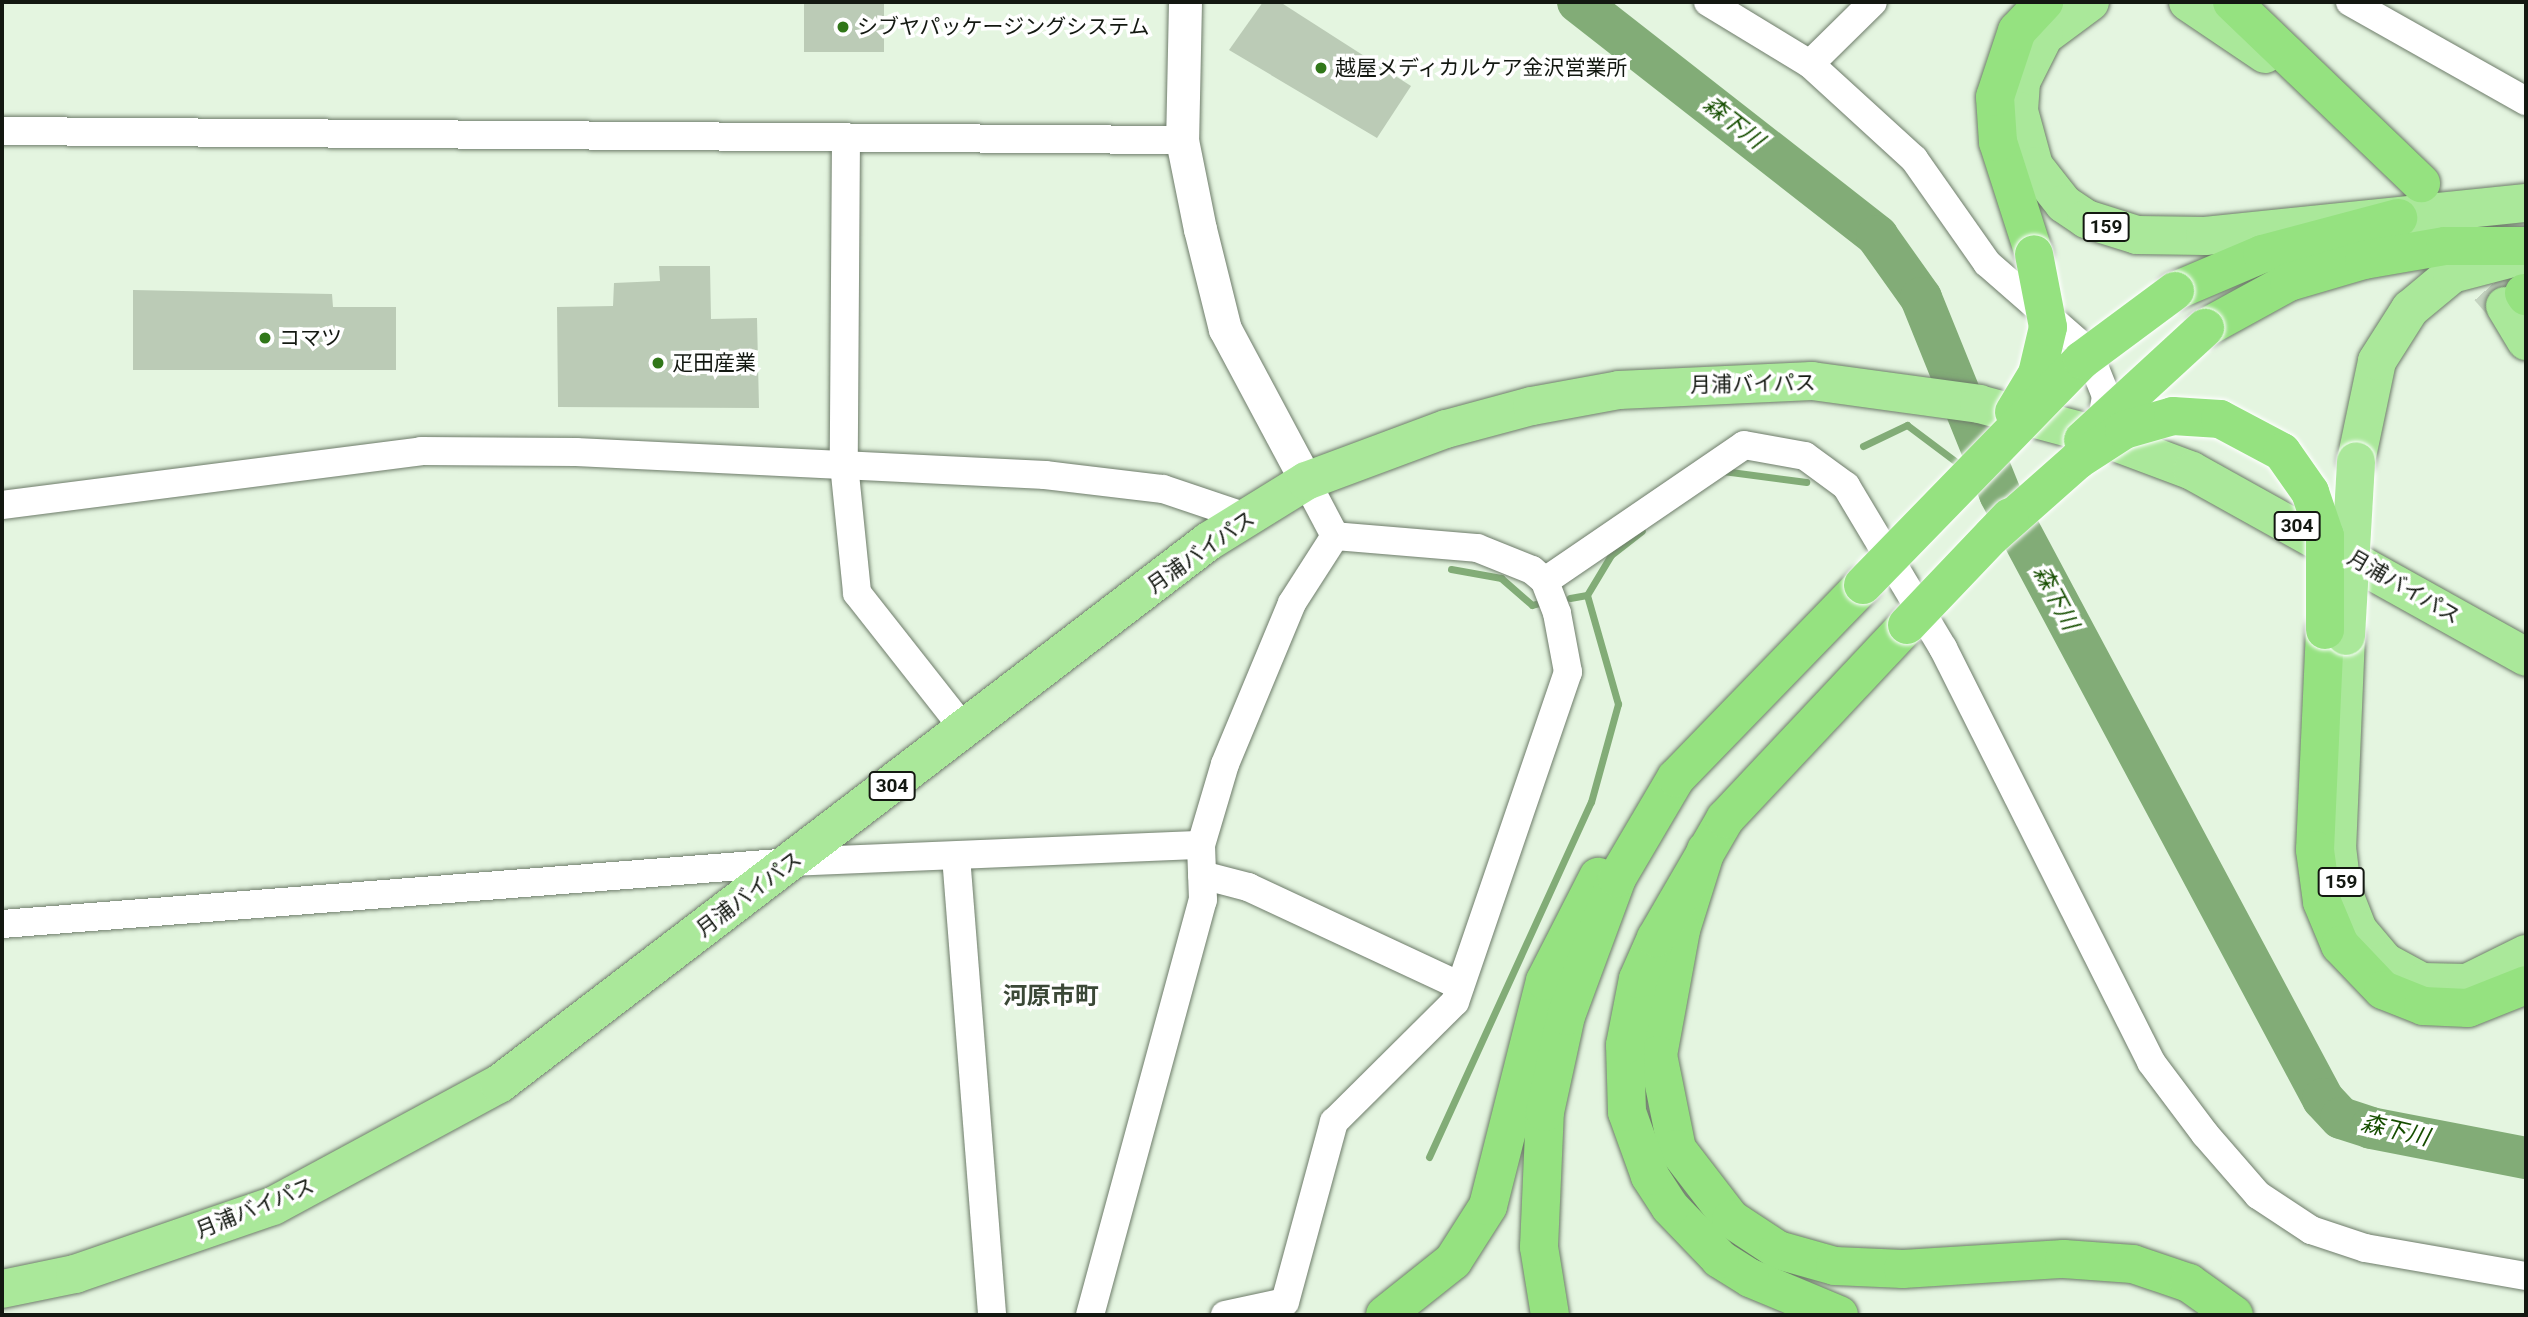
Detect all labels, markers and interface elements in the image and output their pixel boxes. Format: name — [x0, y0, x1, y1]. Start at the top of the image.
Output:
place label: シブヤパッケージングシステム — [857, 14, 1151, 40]
marker: シブヤパッケージングシステム — [835, 19, 851, 35]
place label: 越屋メディカルケア金沢営業所 — [1335, 55, 1629, 81]
marker: 越屋メディカルケア金沢営業所 — [1313, 60, 1329, 76]
water label: 森下川 — [1697, 91, 1769, 155]
road number: 159 — [2082, 212, 2130, 243]
place label: コマツ — [279, 325, 342, 351]
marker: コマツ — [257, 330, 273, 346]
place label: 疋田産業 — [672, 350, 756, 376]
marker: 疋田産業 — [650, 355, 666, 371]
street label: 月浦バイパス — [1690, 370, 1816, 398]
street label: 月浦バイパス — [1142, 506, 1260, 598]
road number: 304 — [2272, 510, 2322, 541]
street label: 月浦バイパス — [2343, 545, 2465, 629]
water label: 森下川 — [2027, 561, 2083, 635]
road number: 304 — [868, 771, 917, 802]
street label: 月浦バイパス — [691, 846, 807, 942]
road number: 159 — [2316, 866, 2366, 898]
district label: 河原市町 — [1003, 983, 1099, 1011]
water label: 森下川 — [2358, 1110, 2432, 1152]
street label: 月浦バイパス — [192, 1173, 318, 1243]

